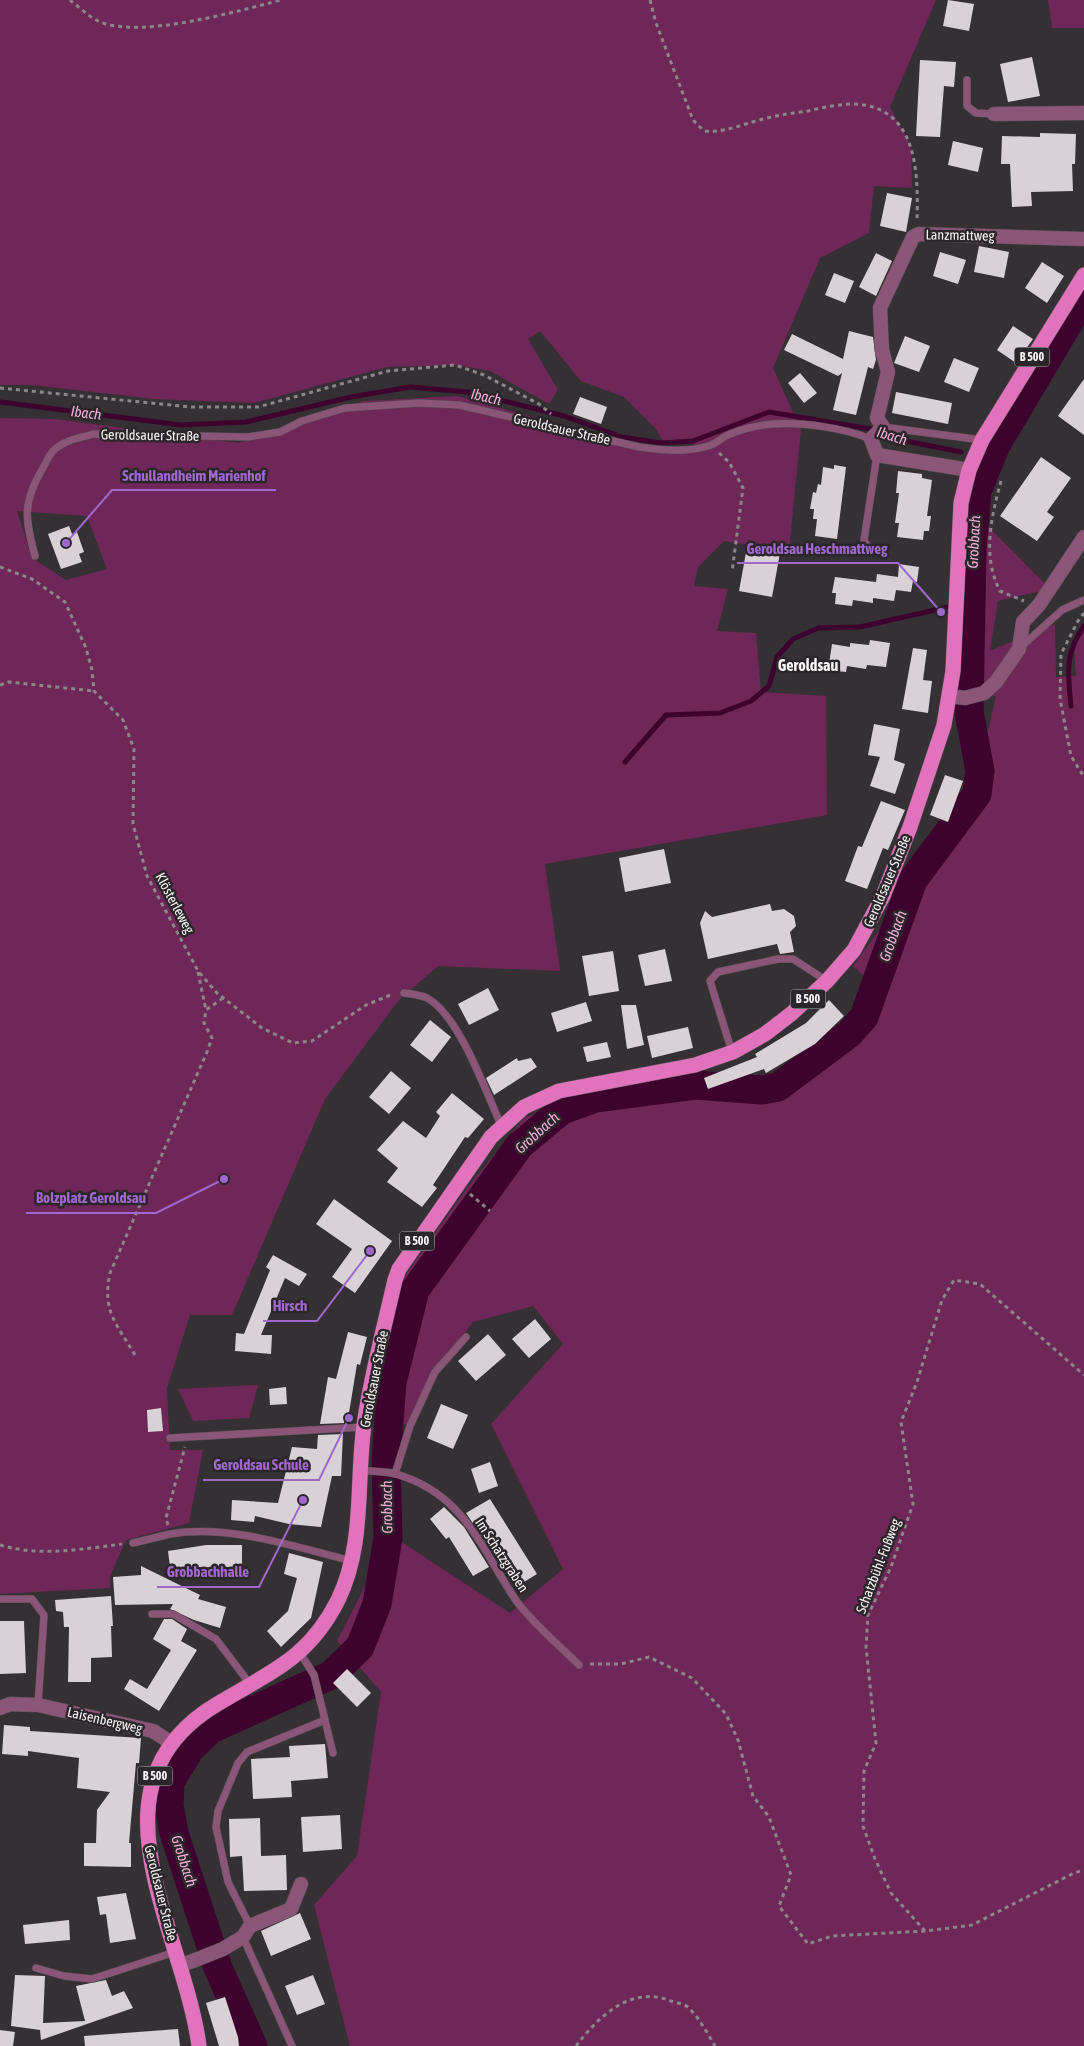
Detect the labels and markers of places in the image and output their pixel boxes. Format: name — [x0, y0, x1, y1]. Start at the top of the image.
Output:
callout: Schullandheim Marienhof — [112, 460, 276, 490]
callout: Geroldsau Heschmattweg — [737, 533, 898, 563]
callout: Bolzplatz Geroldsau — [26, 1183, 156, 1213]
callout: Hirsch — [263, 1291, 317, 1321]
callout: Geroldsau Schule — [203, 1450, 319, 1480]
callout: Grobbachhalle — [157, 1557, 259, 1587]

